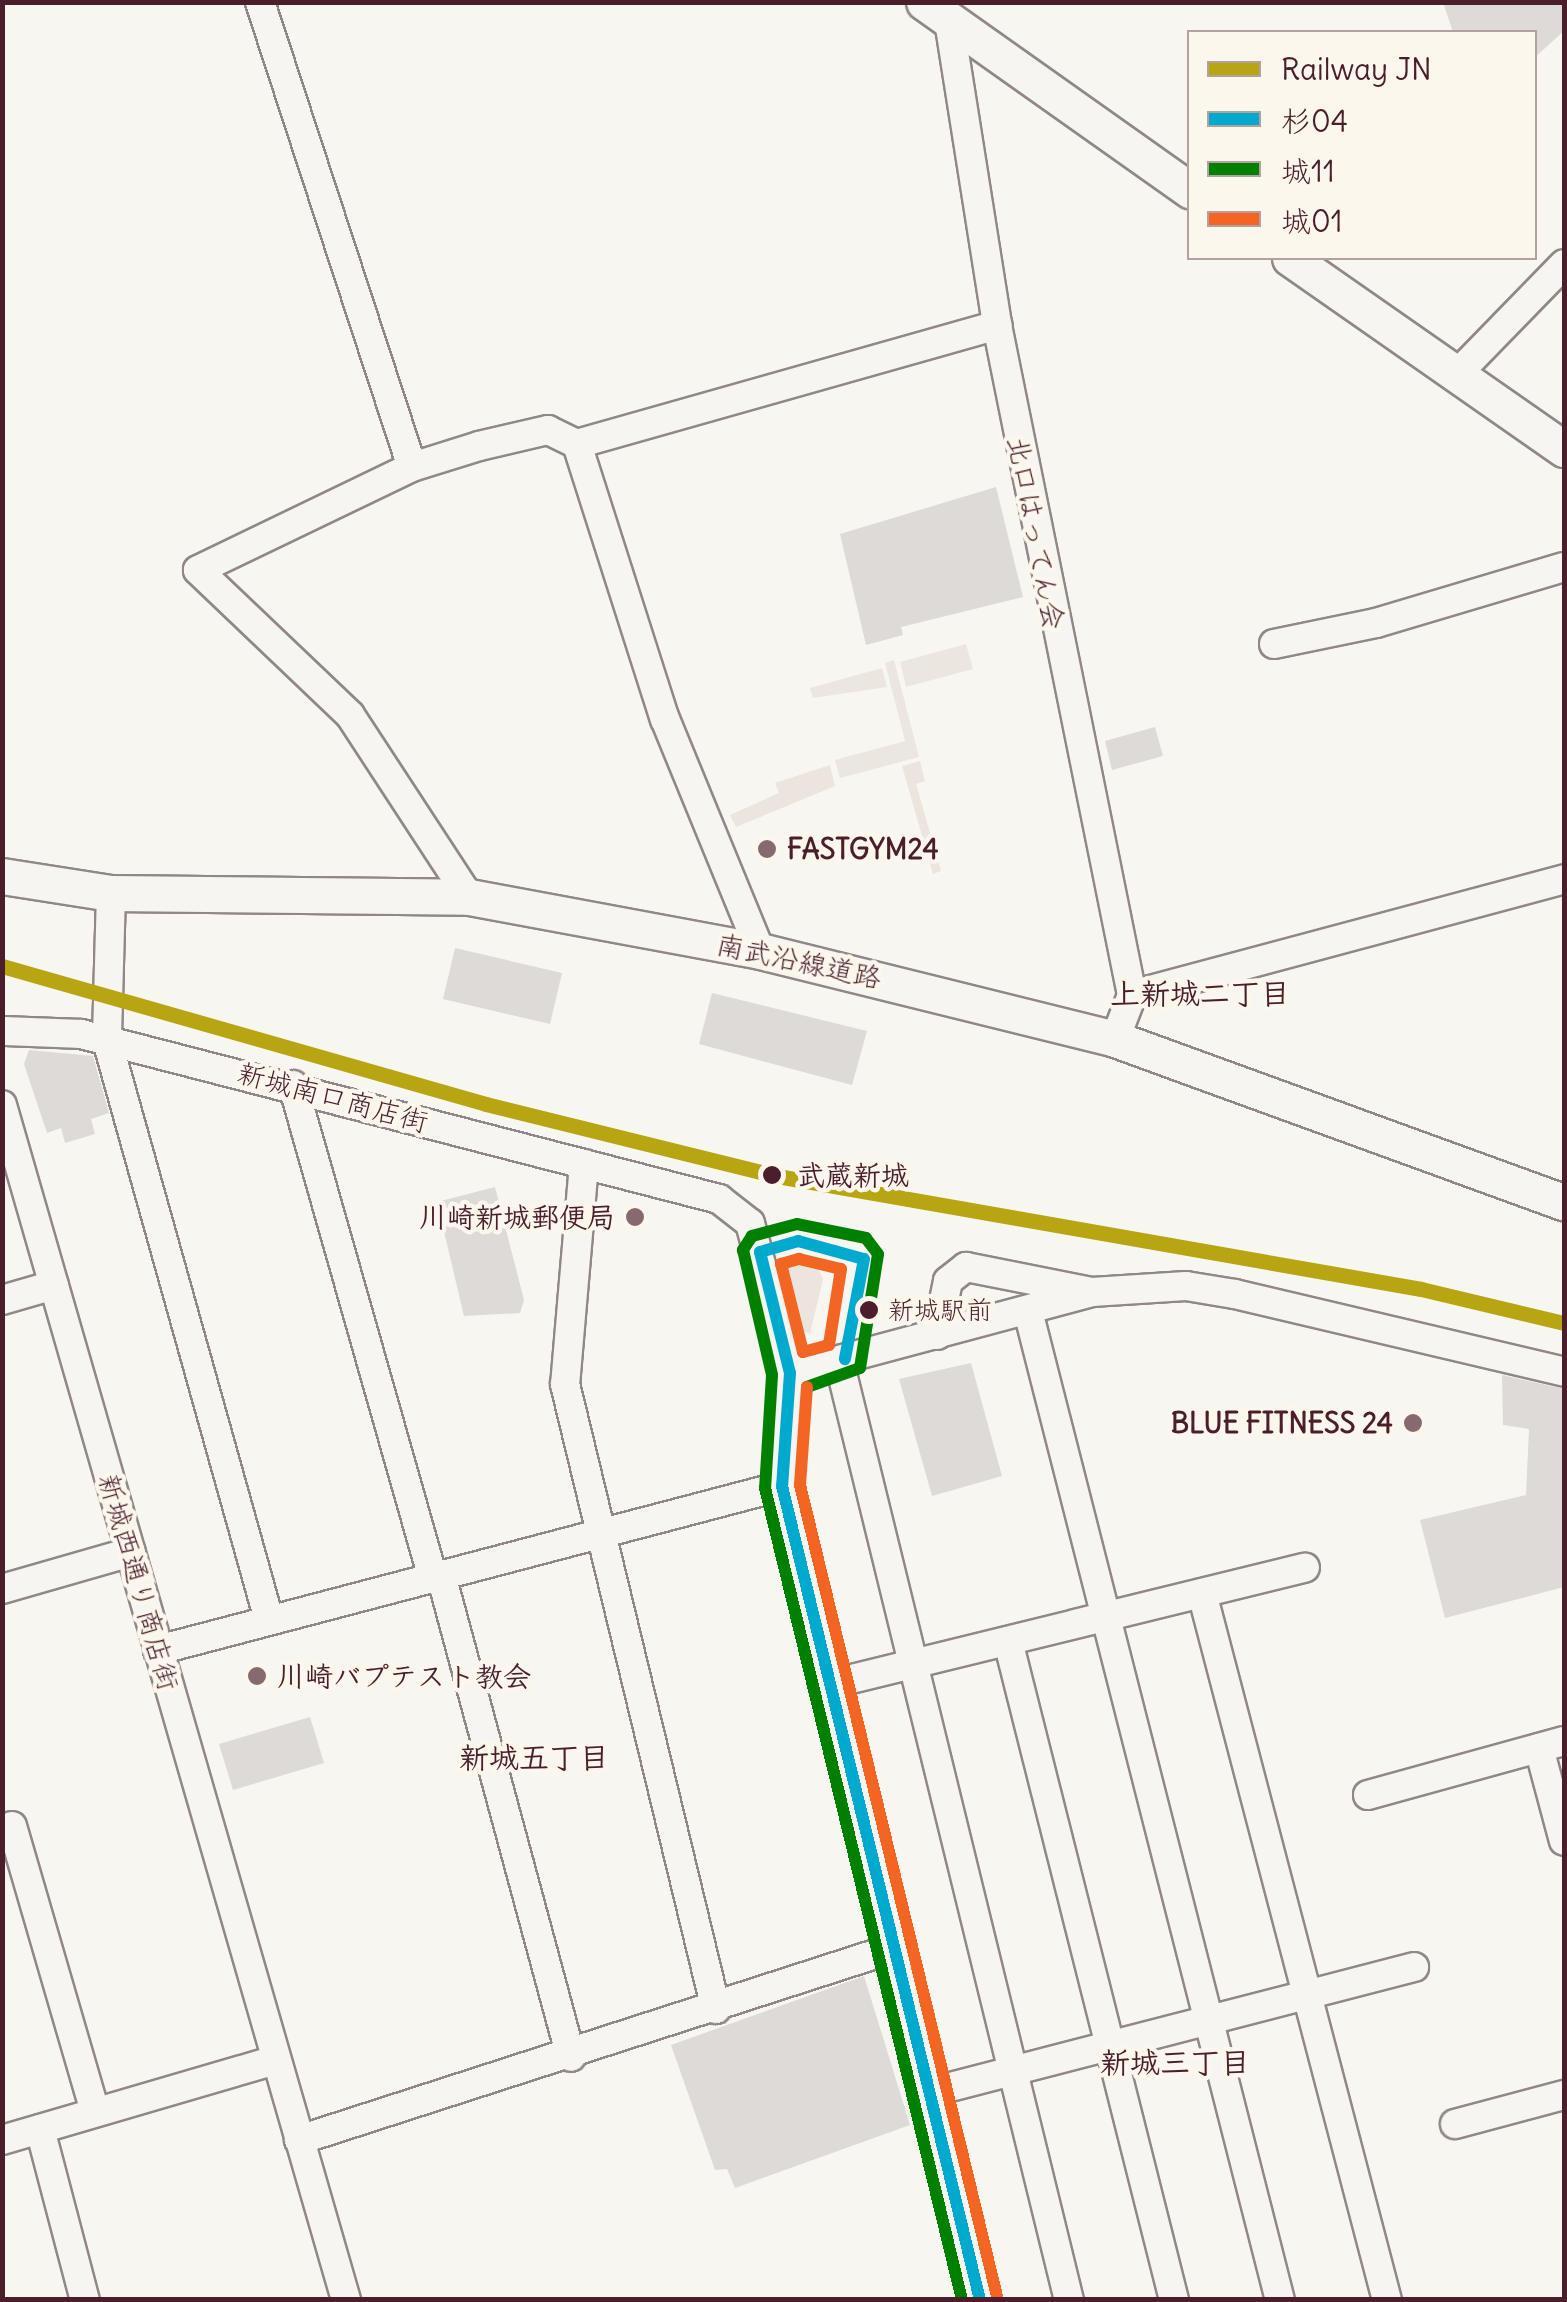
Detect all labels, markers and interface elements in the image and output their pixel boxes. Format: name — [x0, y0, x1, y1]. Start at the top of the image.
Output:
legend — [1187, 30, 1537, 260]
text: Railway JN — [1281, 50, 1432, 88]
text: 杉04 — [1281, 102, 1348, 140]
text: 城11 — [1281, 152, 1335, 190]
text: 城01 — [1281, 202, 1343, 240]
street label: 北口はってん会 — [1001, 434, 1071, 632]
place label: FASTGYM24 — [787, 832, 939, 866]
marker: FASTGYM24 — [756, 838, 778, 860]
street label: 南武沿線道路 — [713, 927, 885, 995]
district label: 上新城二丁目 — [1110, 975, 1290, 1011]
street label: 新城南口商店街 — [234, 1055, 432, 1139]
place label: 武蔵新城 — [797, 1158, 909, 1192]
marker: 武蔵新城 — [756, 1159, 788, 1191]
place label: 川崎新城郵便局 — [419, 1200, 615, 1234]
marker: 川崎新城郵便局 — [624, 1206, 646, 1228]
place label: 新城駅前 — [888, 1294, 992, 1326]
marker: 新城駅前 — [859, 1300, 879, 1320]
place label: BLUE FITNESS 24 — [1171, 1406, 1393, 1440]
marker: BLUE FITNESS 24 — [1402, 1412, 1424, 1434]
street label: 新城西通り商店街 — [92, 1470, 186, 1694]
place label: 川崎バプテスト教会 — [277, 1659, 529, 1693]
marker: 川崎バプテスト教会 — [246, 1665, 268, 1687]
district label: 新城五丁目 — [459, 1739, 609, 1775]
district label: 新城三丁目 — [1100, 2044, 1250, 2080]

